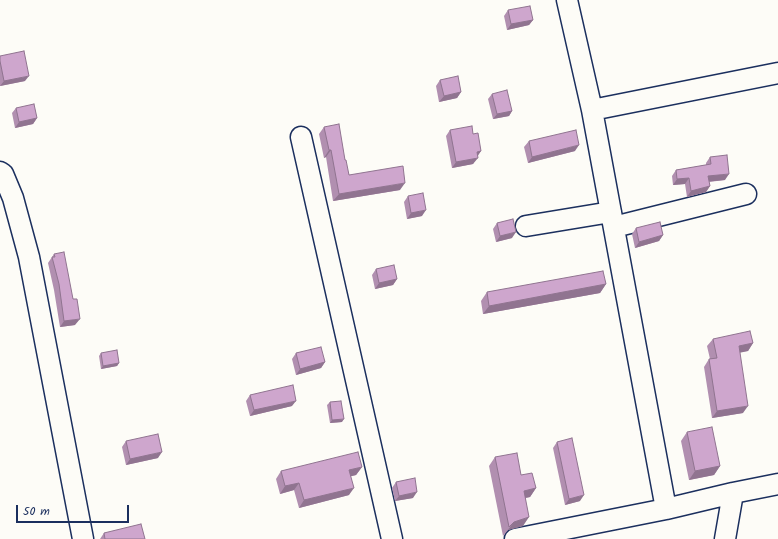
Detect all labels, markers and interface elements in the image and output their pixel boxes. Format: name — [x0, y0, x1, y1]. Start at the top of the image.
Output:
scale bar — [18, 497, 131, 523]
text: 50 m — [23, 502, 50, 521]

